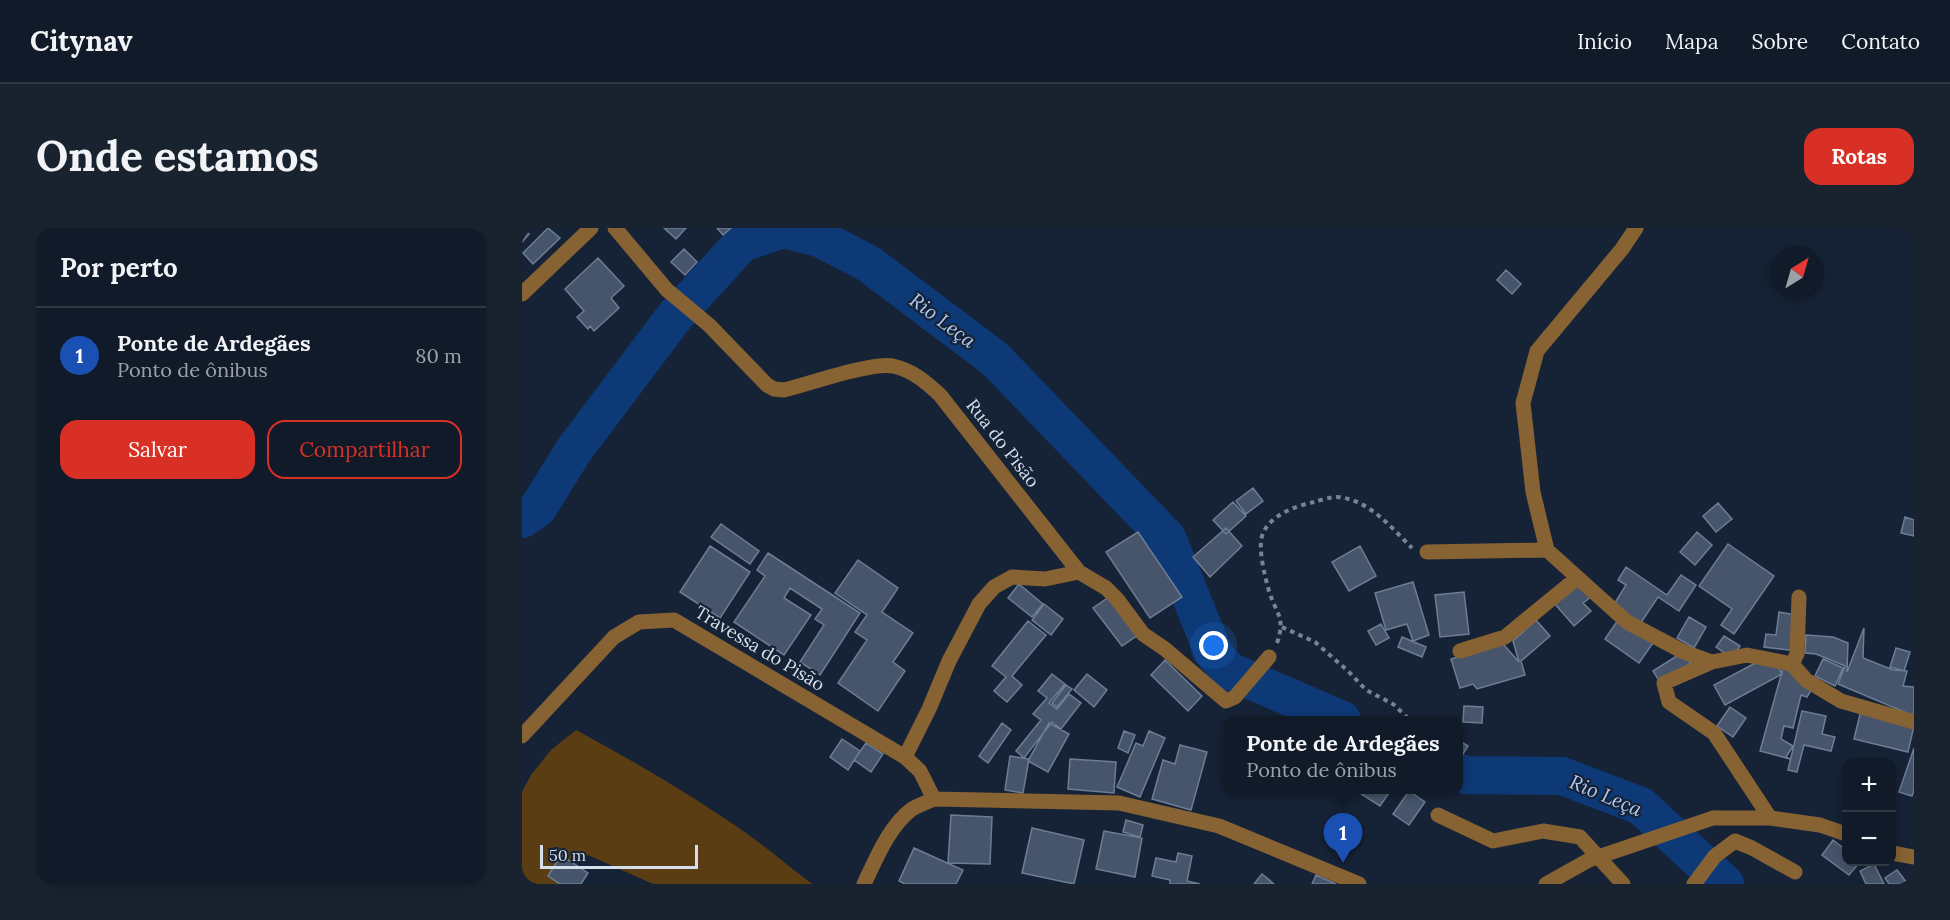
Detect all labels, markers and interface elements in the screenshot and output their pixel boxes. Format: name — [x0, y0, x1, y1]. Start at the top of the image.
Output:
text: Citynav — [30, 23, 133, 59]
text: Início — [1577, 28, 1632, 55]
text: Mapa — [1665, 28, 1719, 55]
text: Sobre — [1752, 28, 1808, 55]
text: Contato — [1841, 28, 1920, 55]
button: Rotas — [1804, 128, 1914, 185]
text: Onde estamos — [36, 129, 319, 183]
north arrow — [1770, 246, 1824, 300]
text: Por perto — [60, 251, 178, 284]
water label: Rio Leça — [905, 287, 981, 353]
text: Ponte de Ardegães — [117, 329, 311, 357]
text: 1 — [75, 343, 84, 368]
text: 80 m — [415, 343, 462, 368]
text: Ponto de ônibus — [117, 357, 268, 382]
street label: Rua do Pisão — [961, 394, 1045, 492]
button: Salvar — [60, 420, 255, 479]
button: Compartilhar — [267, 420, 462, 479]
street label: Travessa do Pisão — [691, 600, 829, 696]
your location — [1199, 631, 1228, 660]
popup — [1223, 716, 1463, 794]
text: Ponte de Ardegães — [1246, 729, 1440, 757]
text: Ponto de ônibus — [1246, 757, 1397, 782]
map controls — [1842, 758, 1896, 866]
button: + — [1842, 758, 1896, 812]
water label: Rio Leça — [1566, 769, 1646, 821]
button: − — [1842, 812, 1896, 866]
pin: 1 — [1324, 814, 1362, 863]
scale bar — [540, 842, 698, 870]
text: 50 m — [549, 845, 586, 865]

